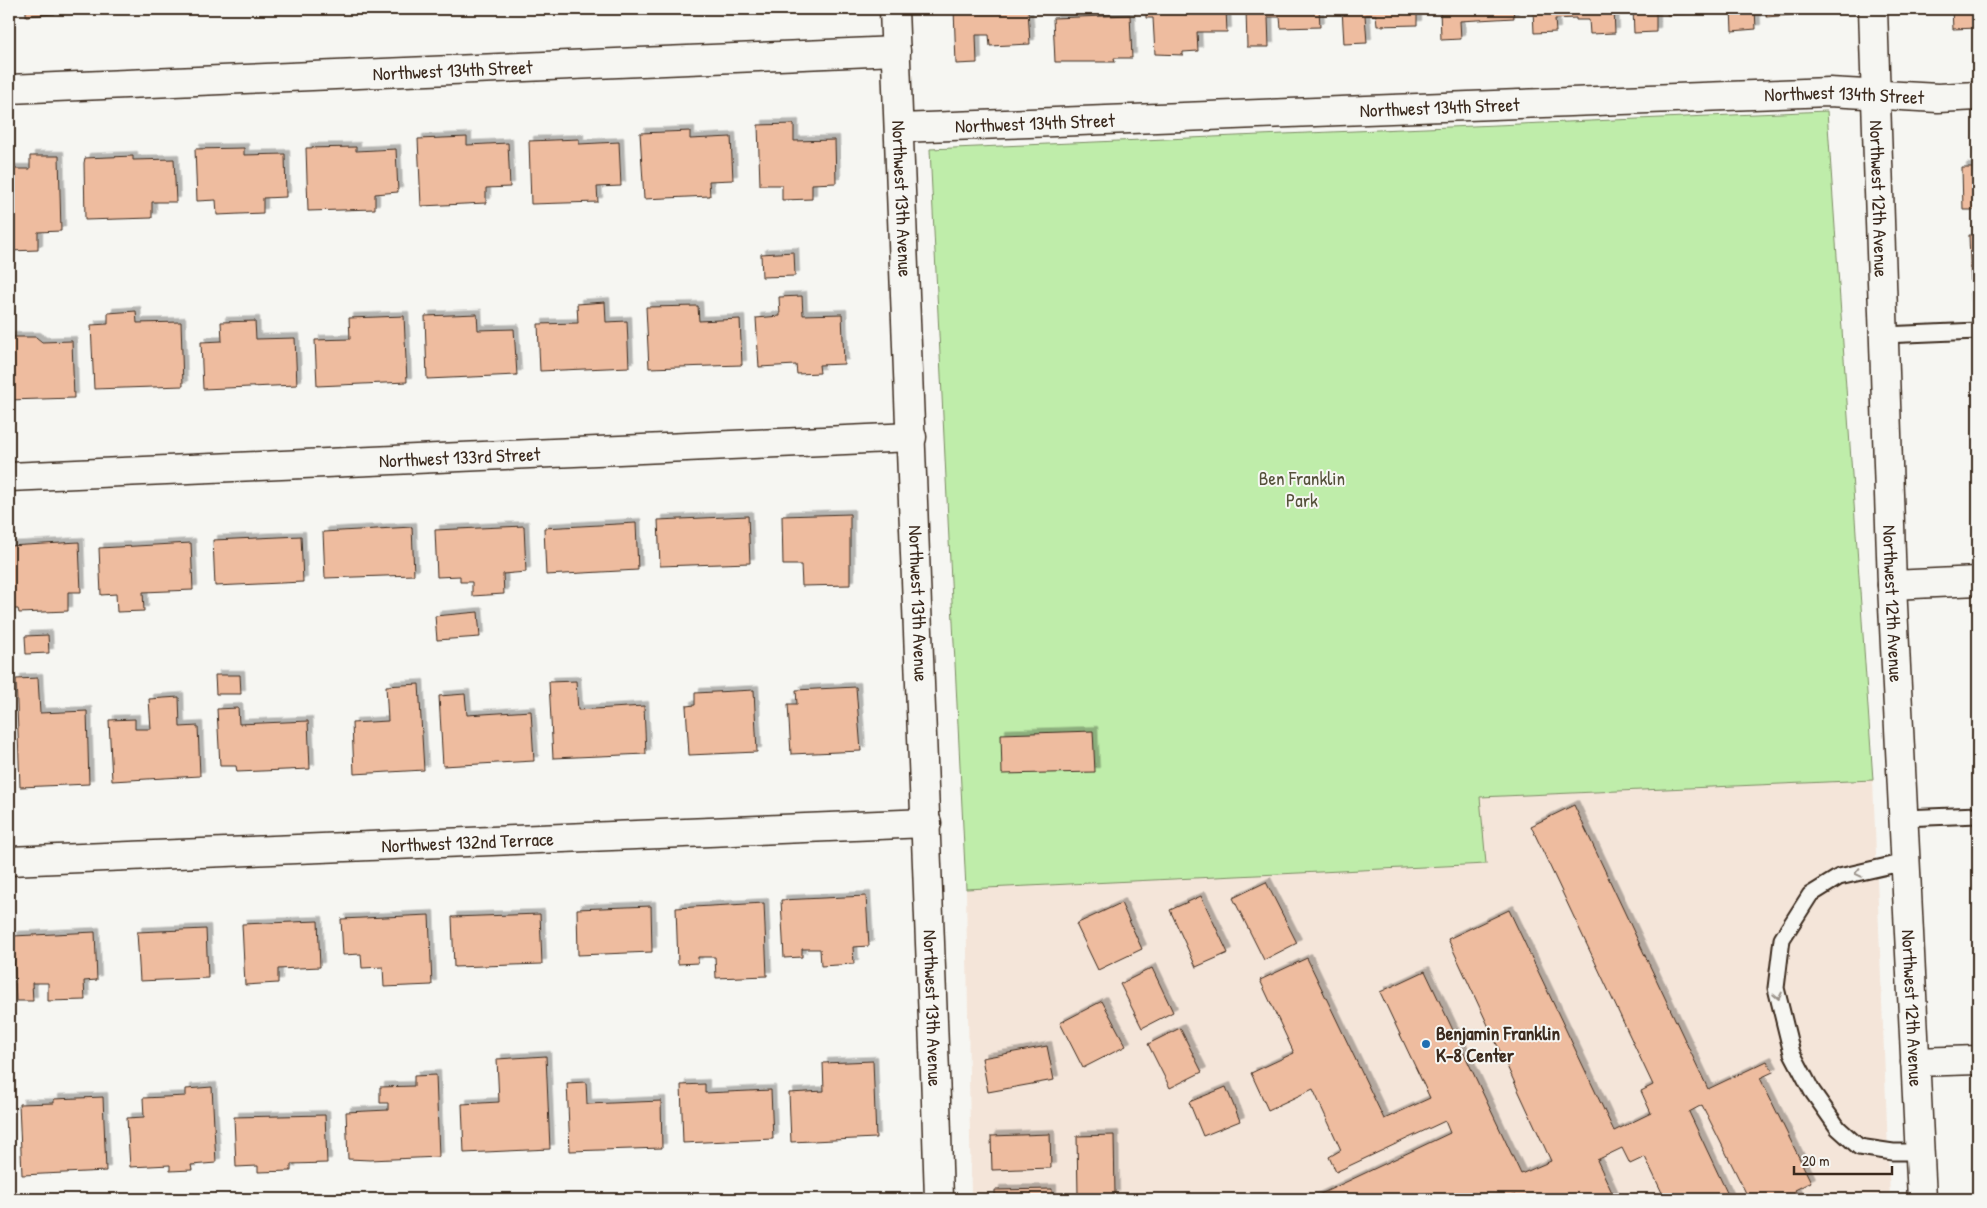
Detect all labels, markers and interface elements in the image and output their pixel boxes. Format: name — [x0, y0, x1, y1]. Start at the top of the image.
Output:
street label: Northwest 134th Street — [372, 54, 534, 86]
street label: Northwest 134th Street — [1764, 79, 1925, 110]
street label: Northwest 134th Street — [1359, 91, 1520, 123]
street label: Northwest 134th Street — [954, 107, 1116, 139]
street label: Northwest 13th Avenue — [886, 120, 919, 278]
street label: Northwest 12th Avenue — [1864, 120, 1895, 278]
street label: Northwest 133rd Street — [378, 440, 541, 474]
park label: Ben Franklin Park — [1259, 465, 1345, 513]
street label: Northwest 13th Avenue — [903, 525, 935, 683]
street label: Northwest 12th Avenue — [1877, 525, 1910, 683]
street label: Northwest 132nd Terrace — [381, 825, 555, 859]
one-way arrow — [1853, 867, 1862, 878]
street label: Northwest 13th Avenue — [917, 929, 949, 1087]
street label: Northwest 12th Avenue — [1896, 929, 1930, 1088]
one-way arrow — [1772, 991, 1783, 1000]
place label: Benjamin Franklin K-8 Center — [1436, 1020, 1561, 1068]
marker: Benjamin Franklin K-8 Center — [1420, 1038, 1432, 1050]
scale bar — [1794, 1143, 1892, 1175]
text: 20 m — [1802, 1150, 1829, 1171]

